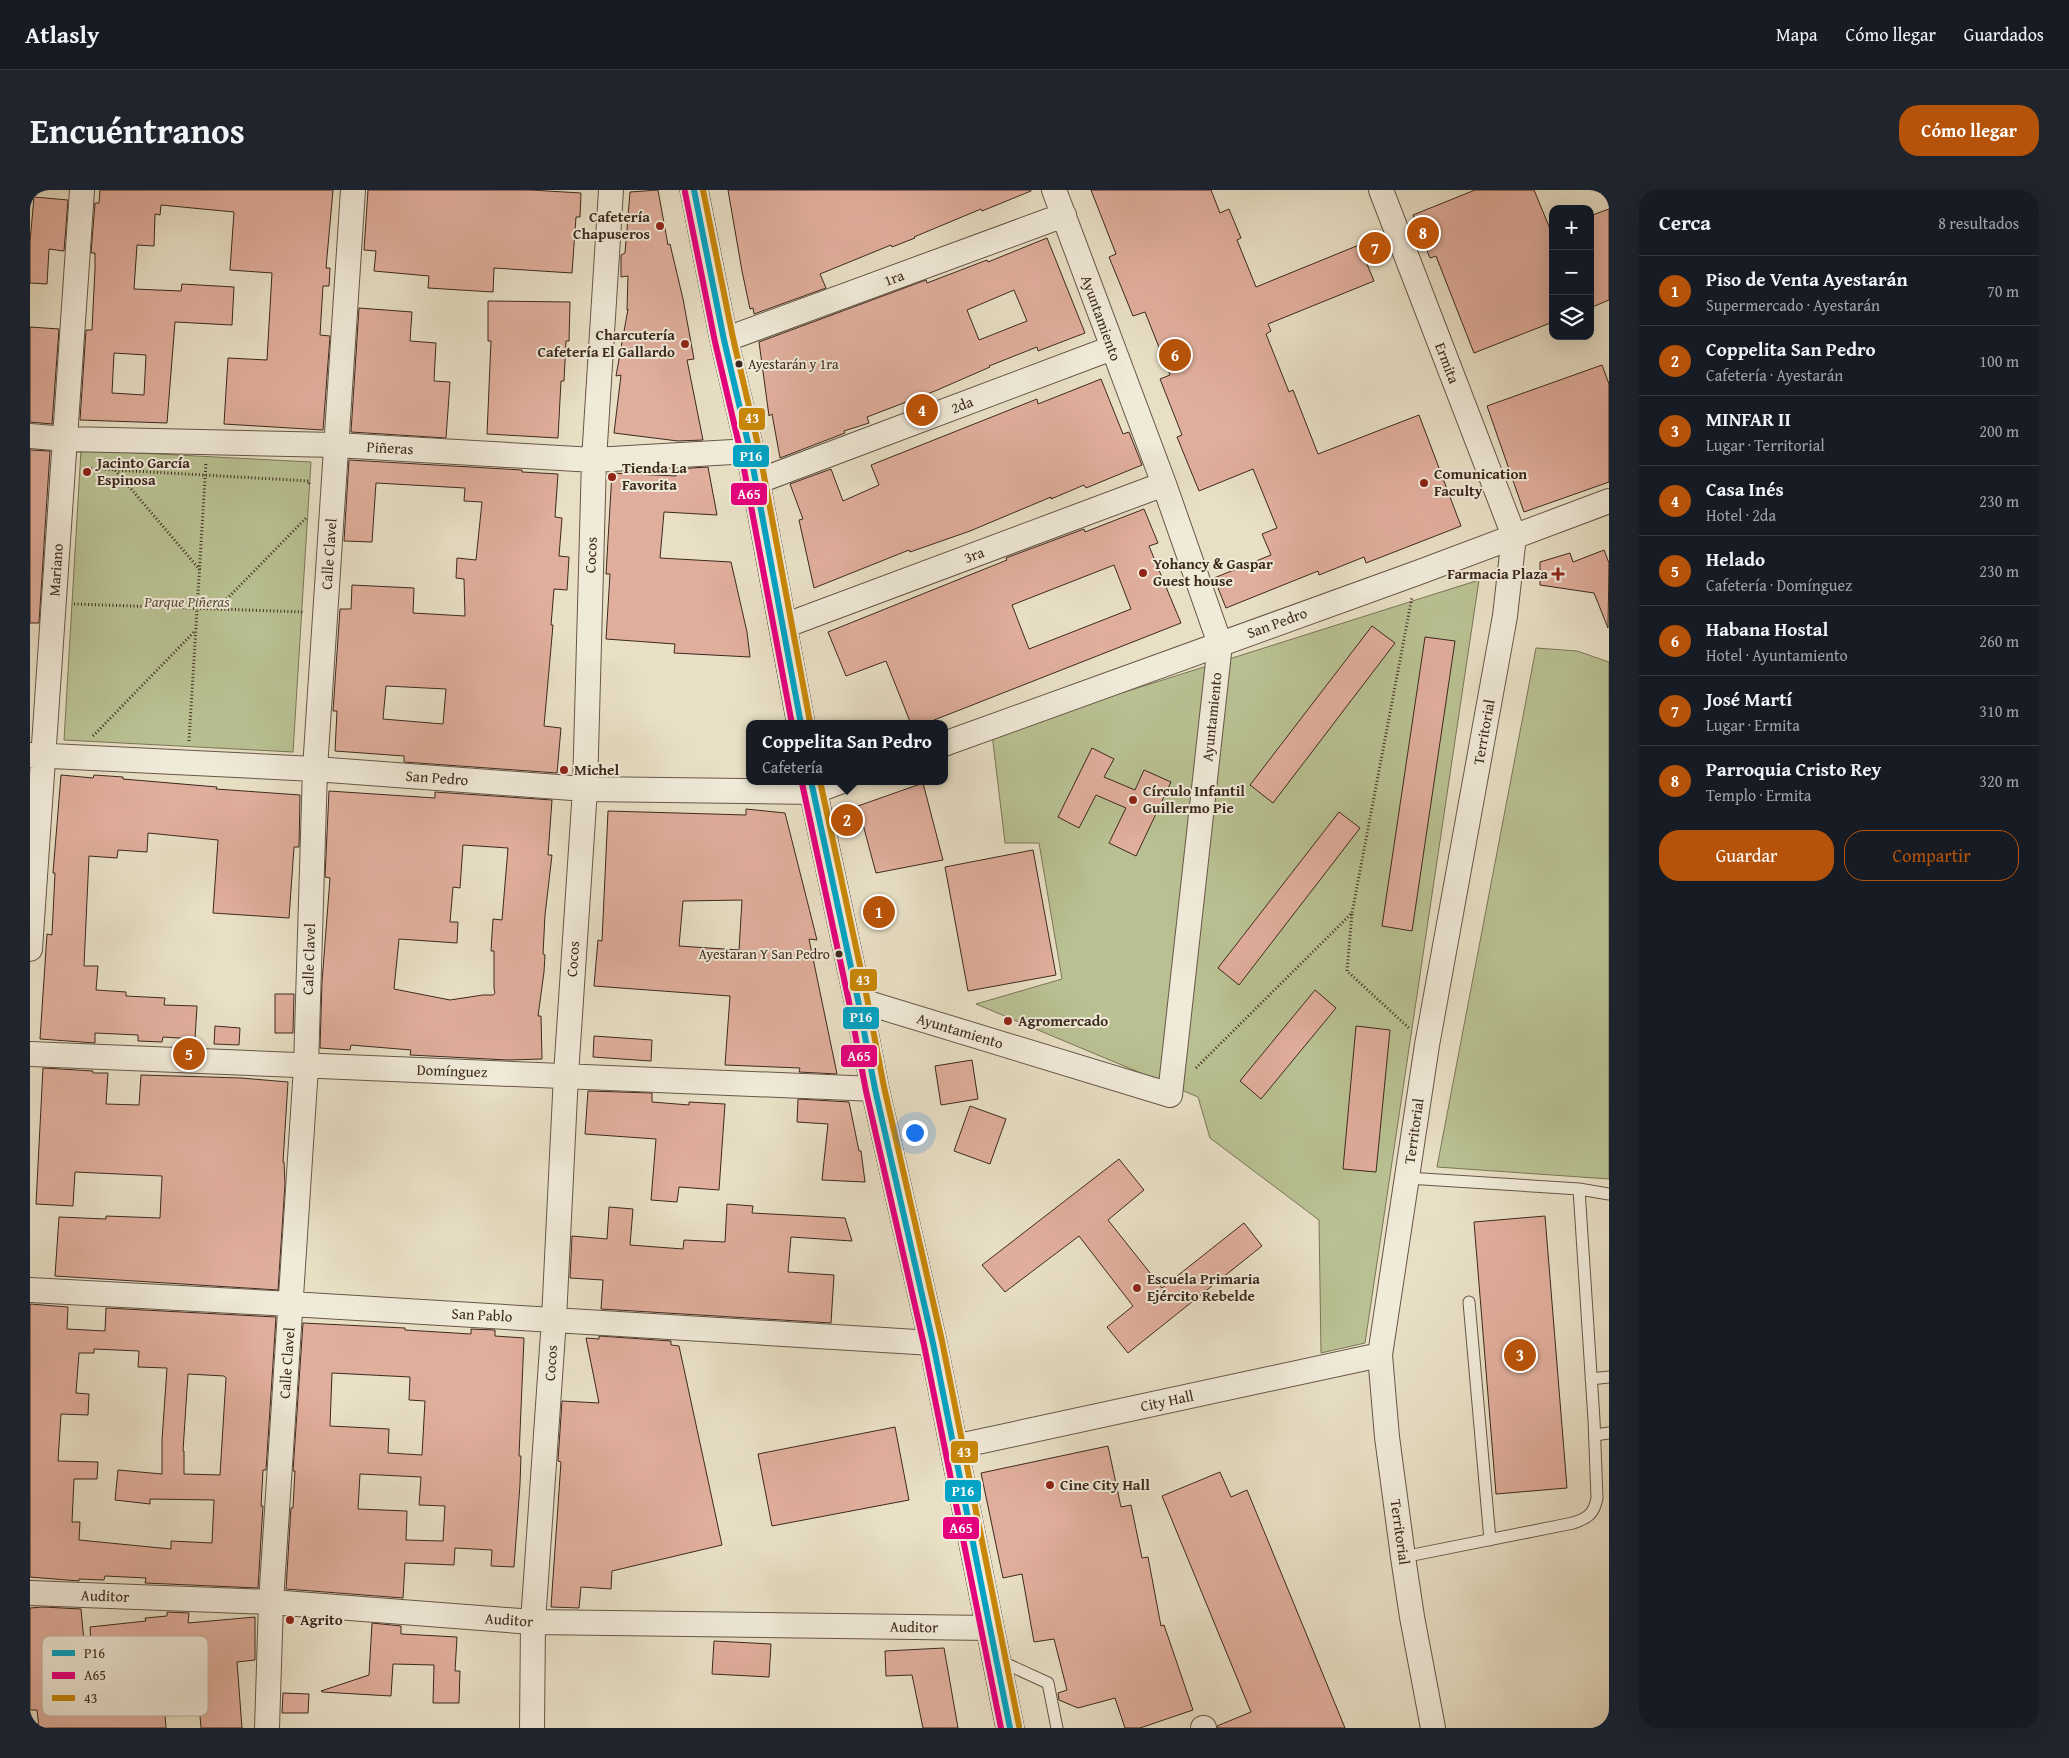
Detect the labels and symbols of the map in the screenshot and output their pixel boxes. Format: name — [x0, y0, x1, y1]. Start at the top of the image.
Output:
place label: Cafetería Chapuseros — [573, 206, 650, 244]
pin: 8 — [1407, 214, 1439, 252]
marker: Cafetería Chapuseros — [654, 220, 666, 232]
pin: 7 — [1359, 229, 1391, 267]
street label: 1ra — [881, 264, 907, 291]
street label: Ayuntamiento — [1076, 272, 1127, 364]
place label: Charcutería Cafetería El Gallardo — [538, 324, 675, 362]
pin: 6 — [1159, 336, 1191, 374]
marker: Charcutería Cafetería El Gallardo — [679, 338, 691, 350]
street label: Ermita — [1430, 339, 1465, 386]
place label: Ayestarán y 1ra — [748, 354, 839, 374]
marker: Ayestarán y 1ra — [734, 359, 744, 369]
pin: 4 — [906, 391, 938, 429]
street label: 2da — [948, 391, 976, 418]
line badge: 43 — [738, 407, 766, 431]
text: 43 — [745, 408, 759, 428]
street label: Piñeras — [366, 436, 414, 459]
line badge: P16 — [732, 444, 770, 468]
text: P16 — [740, 446, 762, 466]
place label: Jacinto García Espinosa — [94, 452, 190, 490]
place label: Tienda La Favorita — [622, 457, 687, 495]
place label: Comunication Faculty — [1434, 463, 1527, 501]
marker: Jacinto García Espinosa — [81, 466, 93, 478]
marker: Tienda La Favorita — [606, 471, 618, 483]
marker: Comunication Faculty — [1418, 477, 1430, 489]
line badge: A65 — [730, 482, 768, 506]
text: A65 — [737, 484, 761, 504]
street label: Calle Clavel — [316, 518, 341, 590]
street label: Cocos — [579, 537, 602, 573]
street label: 3ra — [961, 541, 987, 568]
street label: Mariano — [43, 542, 68, 597]
place label: Yohancy & Gaspar Guest house — [1153, 553, 1273, 591]
place label: Farmacia Plaza — [1447, 563, 1548, 584]
marker: Yohancy & Gaspar Guest house — [1137, 567, 1149, 579]
marker: Farmacia Plaza — [1552, 568, 1564, 580]
park label: Parque Piñeras — [143, 591, 230, 612]
street label: San Pedro — [1244, 602, 1310, 643]
street label: Ayuntamiento — [1196, 671, 1227, 763]
street label: Territorial — [1467, 698, 1500, 766]
place label: Michel — [574, 759, 619, 780]
marker: Michel — [558, 764, 570, 776]
street label: San Pedro — [405, 765, 469, 790]
place label: Círculo Infantil Guillermo Pie — [1143, 780, 1245, 818]
marker: Círculo Infantil Guillermo Pie — [1127, 794, 1139, 806]
pin: 2 — [831, 801, 863, 839]
pin: 1 — [863, 893, 895, 931]
street label: Calle Clavel — [297, 923, 320, 995]
street label: Cocos — [561, 940, 584, 978]
place label: Ayestaran Y San Pedro — [698, 944, 830, 964]
marker: Ayestaran Y San Pedro — [834, 949, 844, 959]
line badge: 43 — [849, 968, 878, 992]
text: 43 — [856, 970, 870, 990]
line badge: P16 — [842, 1006, 880, 1030]
text: P16 — [850, 1007, 872, 1027]
street label: Ayuntamiento — [914, 1007, 1006, 1054]
place label: Agromercado — [1018, 1010, 1108, 1031]
marker: Agromercado — [1002, 1015, 1014, 1027]
pin: 5 — [173, 1035, 205, 1073]
line badge: A65 — [840, 1044, 878, 1068]
text: A65 — [847, 1046, 871, 1066]
street label: Domínguez — [416, 1059, 488, 1082]
street label: Territorial — [1399, 1097, 1429, 1165]
your location — [902, 1120, 928, 1146]
place label: Escuela Primaria Ejército Rebelde — [1147, 1268, 1260, 1306]
marker: Escuela Primaria Ejército Rebelde — [1131, 1282, 1143, 1294]
street label: San Pablo — [451, 1302, 513, 1327]
street label: Calle Clavel — [274, 1327, 299, 1399]
pin: 3 — [1504, 1336, 1536, 1374]
street label: Cocos — [539, 1344, 562, 1382]
street label: City Hall — [1138, 1385, 1195, 1416]
line badge: 43 — [950, 1440, 979, 1464]
text: 43 — [957, 1442, 971, 1462]
place label: Cine City Hall — [1060, 1474, 1150, 1495]
line badge: P16 — [944, 1479, 982, 1503]
marker: Cine City Hall — [1044, 1479, 1056, 1491]
text: P16 — [952, 1481, 974, 1501]
street label: Territorial — [1385, 1498, 1415, 1566]
line badge: A65 — [942, 1516, 980, 1540]
text: A65 — [949, 1518, 973, 1538]
street label: Auditor — [80, 1584, 130, 1607]
street label: Auditor — [484, 1607, 534, 1632]
place label: Agrito — [300, 1609, 343, 1630]
marker: Agrito — [284, 1614, 296, 1626]
street label: Auditor — [890, 1616, 938, 1637]
legend — [42, 1636, 208, 1716]
text: P16 — [84, 1643, 105, 1663]
text: A65 — [84, 1665, 106, 1685]
text: 43 — [84, 1688, 97, 1708]

